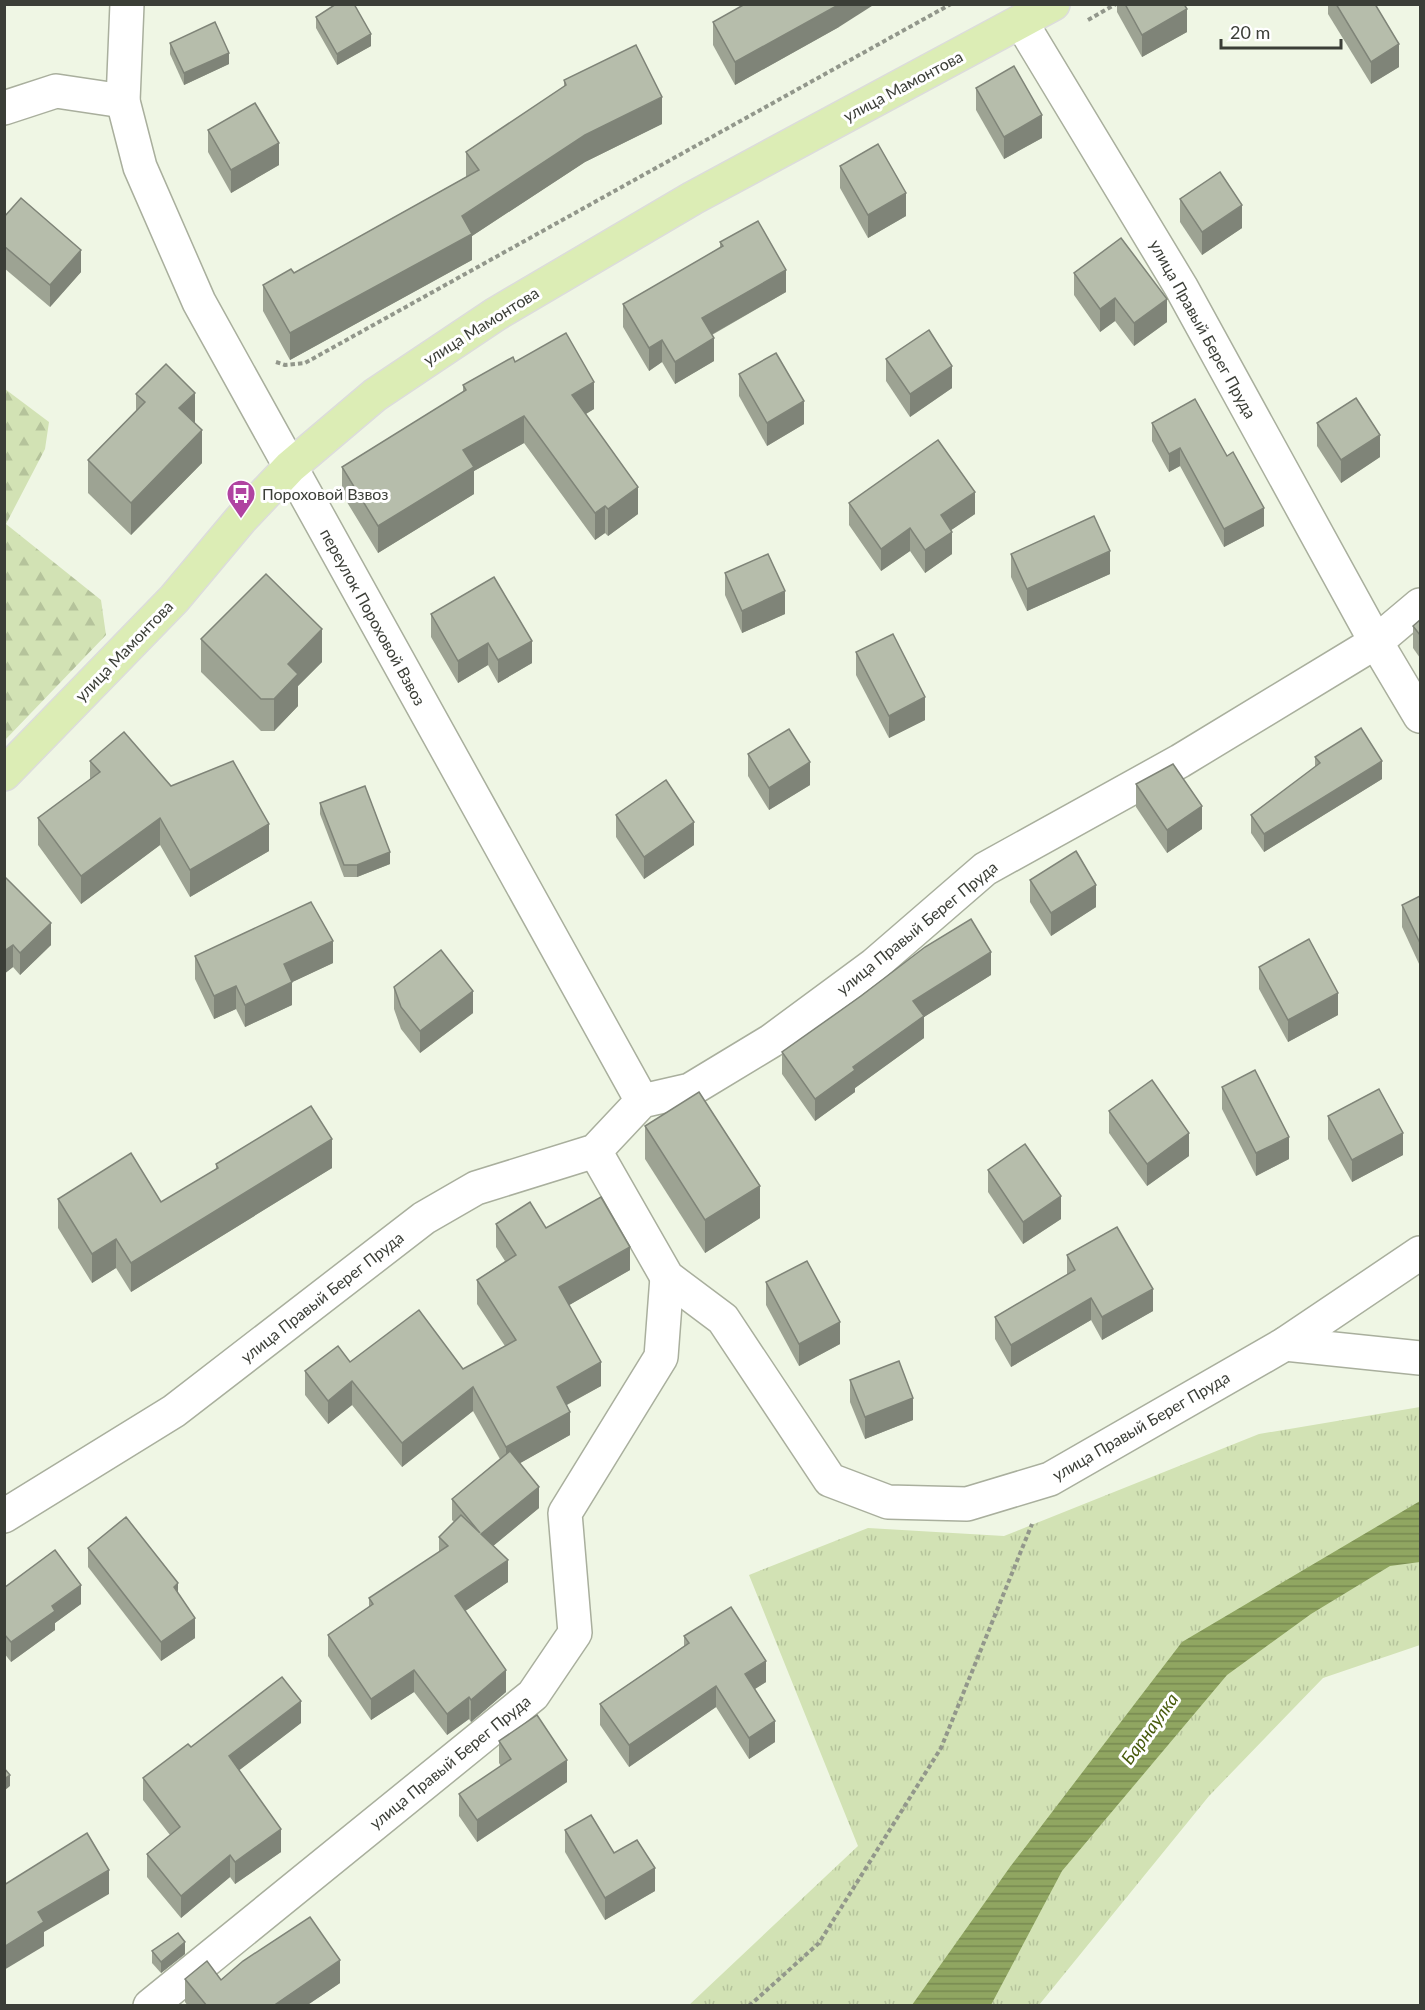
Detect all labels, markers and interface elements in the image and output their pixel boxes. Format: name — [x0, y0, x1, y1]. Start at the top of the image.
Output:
scale bar — [1221, 12, 1341, 50]
text: 20 m — [1230, 21, 1270, 43]
street label: улица Мамонтова — [840, 46, 966, 125]
street label: улица Правый Берег Пруда — [1146, 236, 1261, 421]
street label: улица Мамонтова — [420, 282, 542, 369]
bus stop icon: Пороховой Взвоз — [225, 478, 257, 520]
place label: Пороховой Взвоз — [262, 484, 388, 503]
street label: переулок Пороховой Взвоз — [317, 525, 430, 709]
street label: улица Мамонтова — [71, 596, 176, 705]
street label: улица Правый Берег Пруда — [832, 857, 1001, 998]
street label: улица Правый Берег Пруда — [237, 1227, 407, 1366]
street label: улица Правый Берег Пруда — [1049, 1367, 1233, 1484]
water label: Барнаулка — [1116, 1688, 1182, 1768]
street label: улица Правый Берег Пруда — [365, 1691, 534, 1832]

